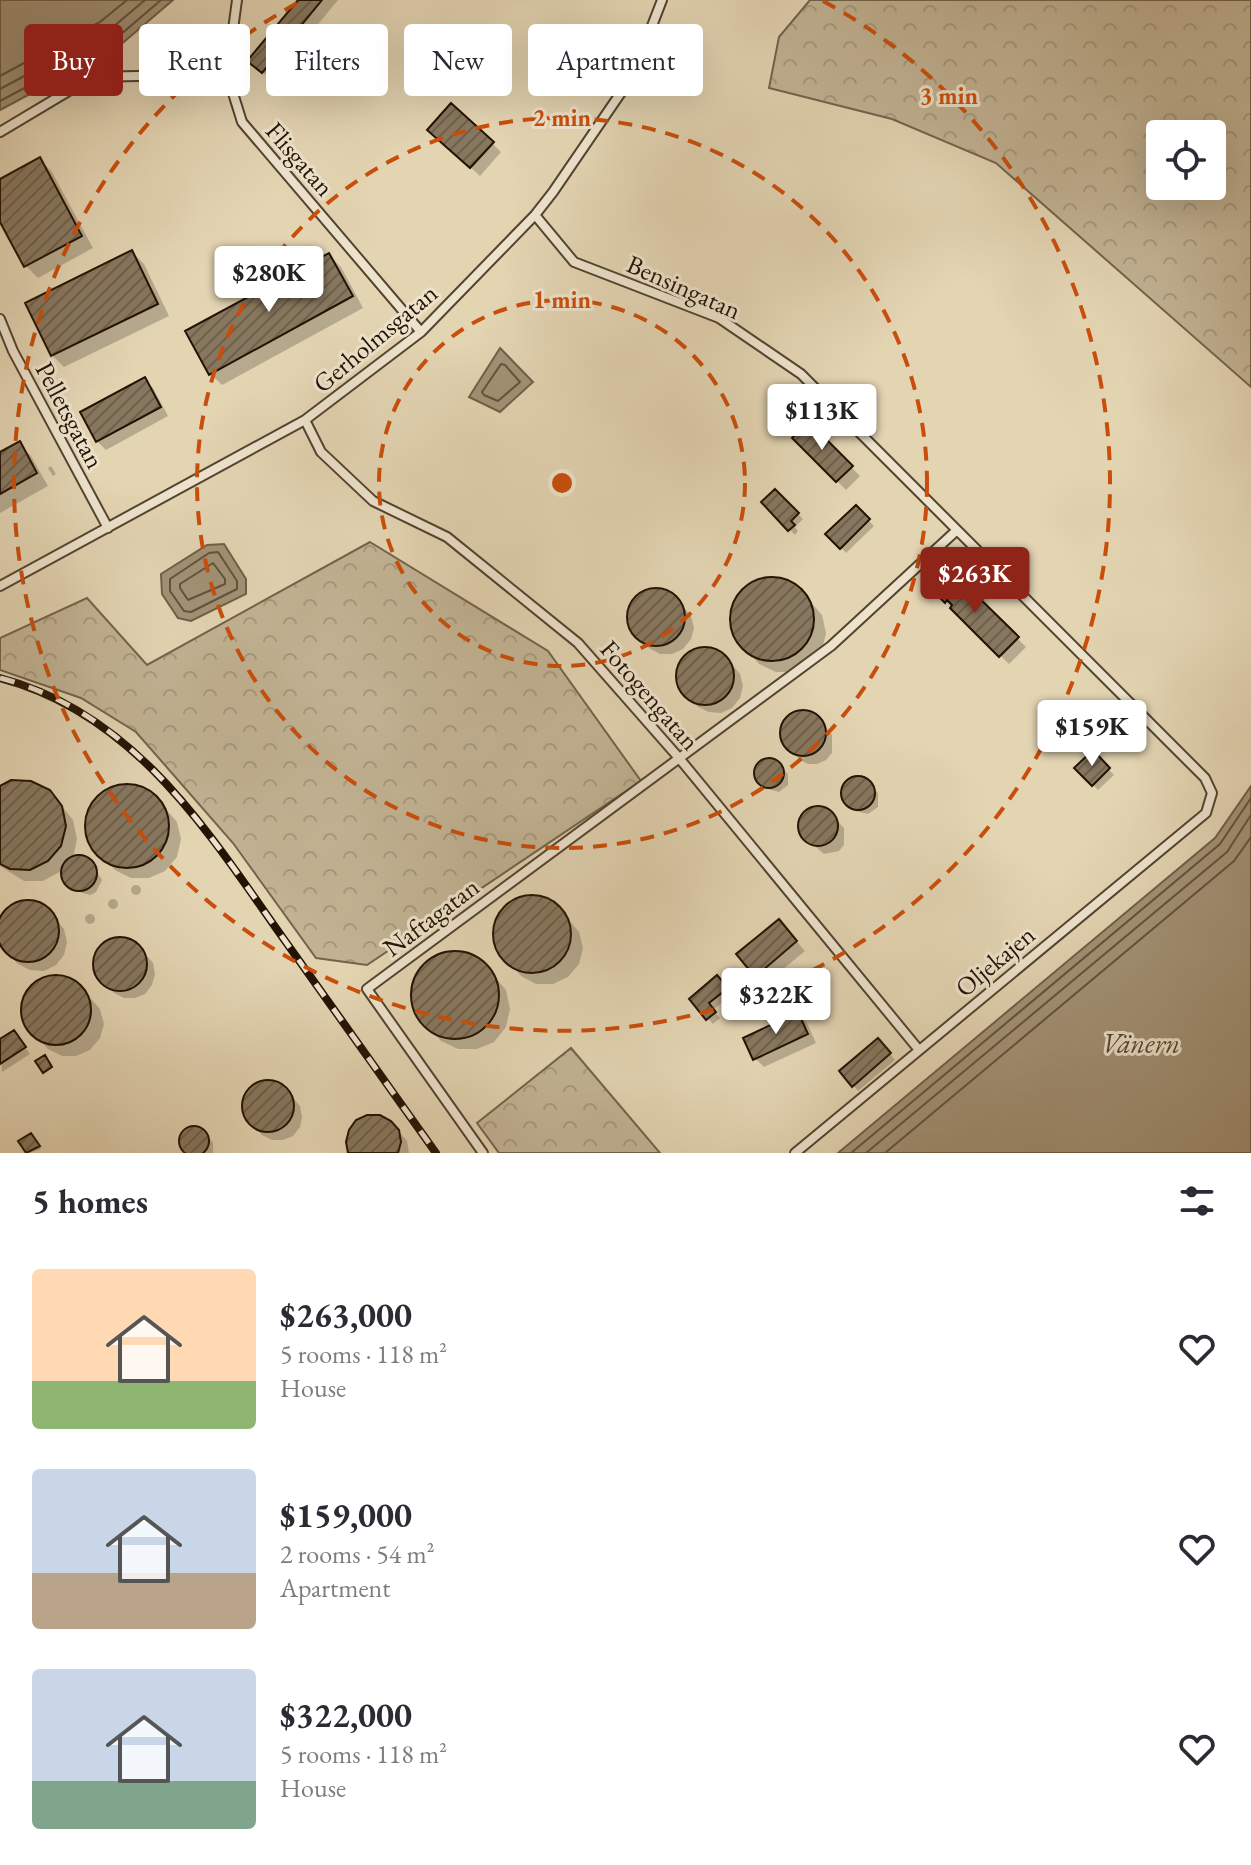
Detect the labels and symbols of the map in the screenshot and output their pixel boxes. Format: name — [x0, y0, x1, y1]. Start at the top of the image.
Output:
text: 3 min — [920, 80, 979, 111]
text: 2 min — [533, 102, 592, 133]
street label: Flisgatan — [258, 115, 342, 204]
pin: $280K — [213, 246, 325, 314]
street label: Bensingatan — [622, 247, 747, 327]
street label: Gerholmsgatan — [306, 276, 445, 400]
text: 1 min — [533, 284, 592, 315]
street label: Pelletsgatan — [28, 356, 112, 475]
pin: $113K — [766, 384, 878, 452]
centre of rings — [548, 469, 576, 497]
pin: $263K — [919, 547, 1031, 615]
street label: Fotogengatan — [593, 633, 707, 758]
pin: $159K — [1036, 700, 1148, 768]
street label: Naftagatan — [376, 870, 486, 964]
street label: Oljekajen — [948, 918, 1042, 1004]
pin: $322K — [720, 968, 832, 1036]
water label: Vänern — [1102, 1025, 1180, 1061]

